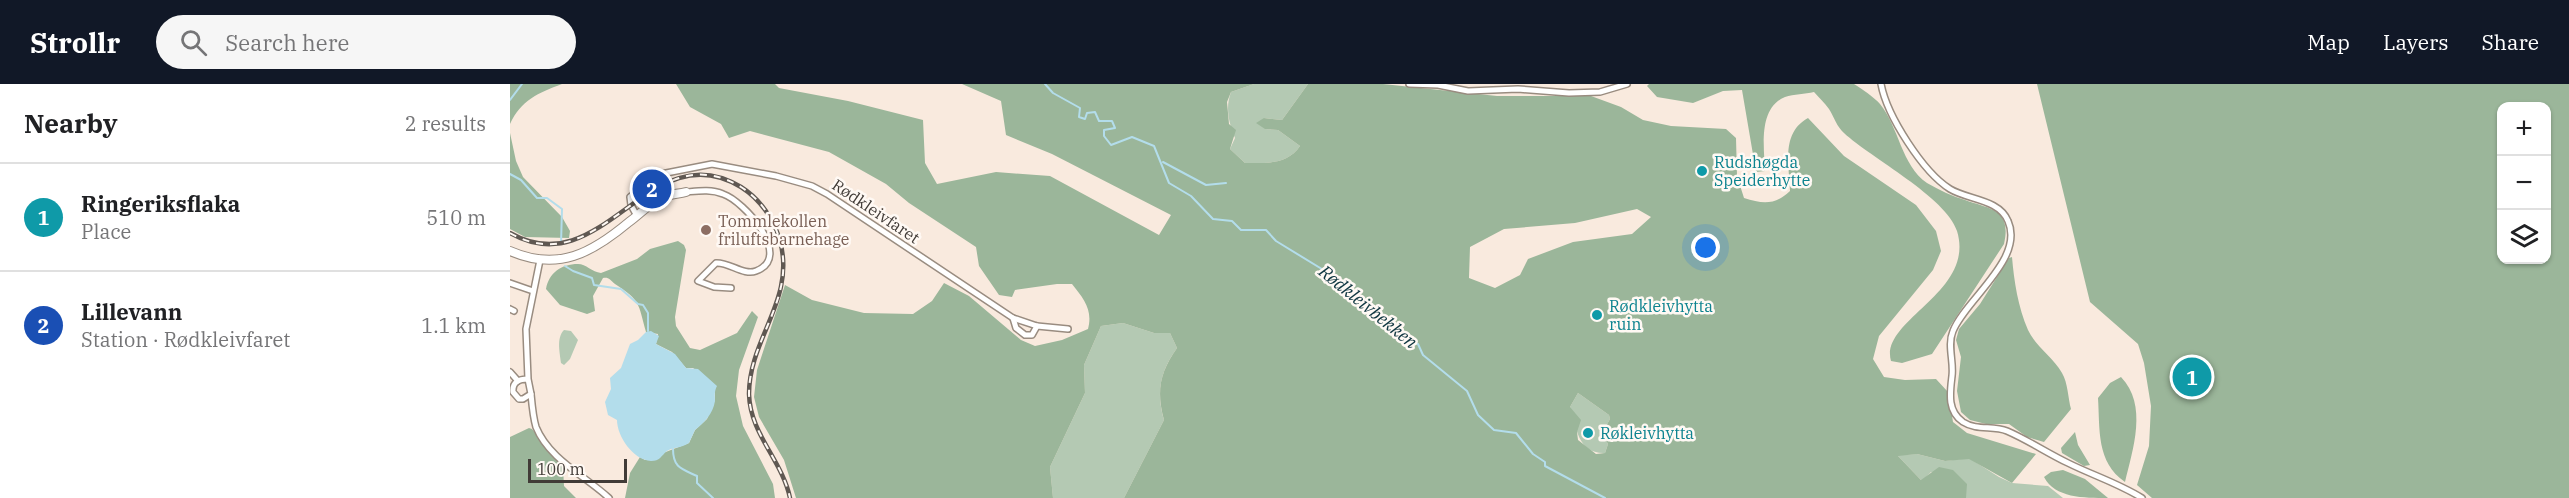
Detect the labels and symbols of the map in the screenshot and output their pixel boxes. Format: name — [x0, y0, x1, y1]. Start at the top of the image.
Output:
place label: Rudshøgda Speiderhytte — [1714, 152, 1810, 190]
marker: Rudshøgda Speiderhytte — [1695, 164, 1709, 178]
pin: 2 — [632, 166, 672, 212]
street label: Rødkleivfaret — [828, 174, 924, 248]
place label: Tommlekollen friluftsbarnehage — [718, 211, 849, 249]
marker: Tommlekollen friluftsbarnehage — [699, 223, 713, 237]
your location — [1691, 233, 1720, 262]
water label: Rødkleivbekken — [1314, 259, 1423, 354]
place label: Rødkleivhytta ruin — [1609, 296, 1713, 334]
marker: Rødkleivhytta ruin — [1590, 308, 1604, 322]
pin: 1 — [2172, 354, 2212, 400]
place label: Røkleivhytta — [1600, 423, 1694, 443]
marker: Røkleivhytta — [1581, 426, 1595, 440]
scale bar — [528, 456, 627, 484]

